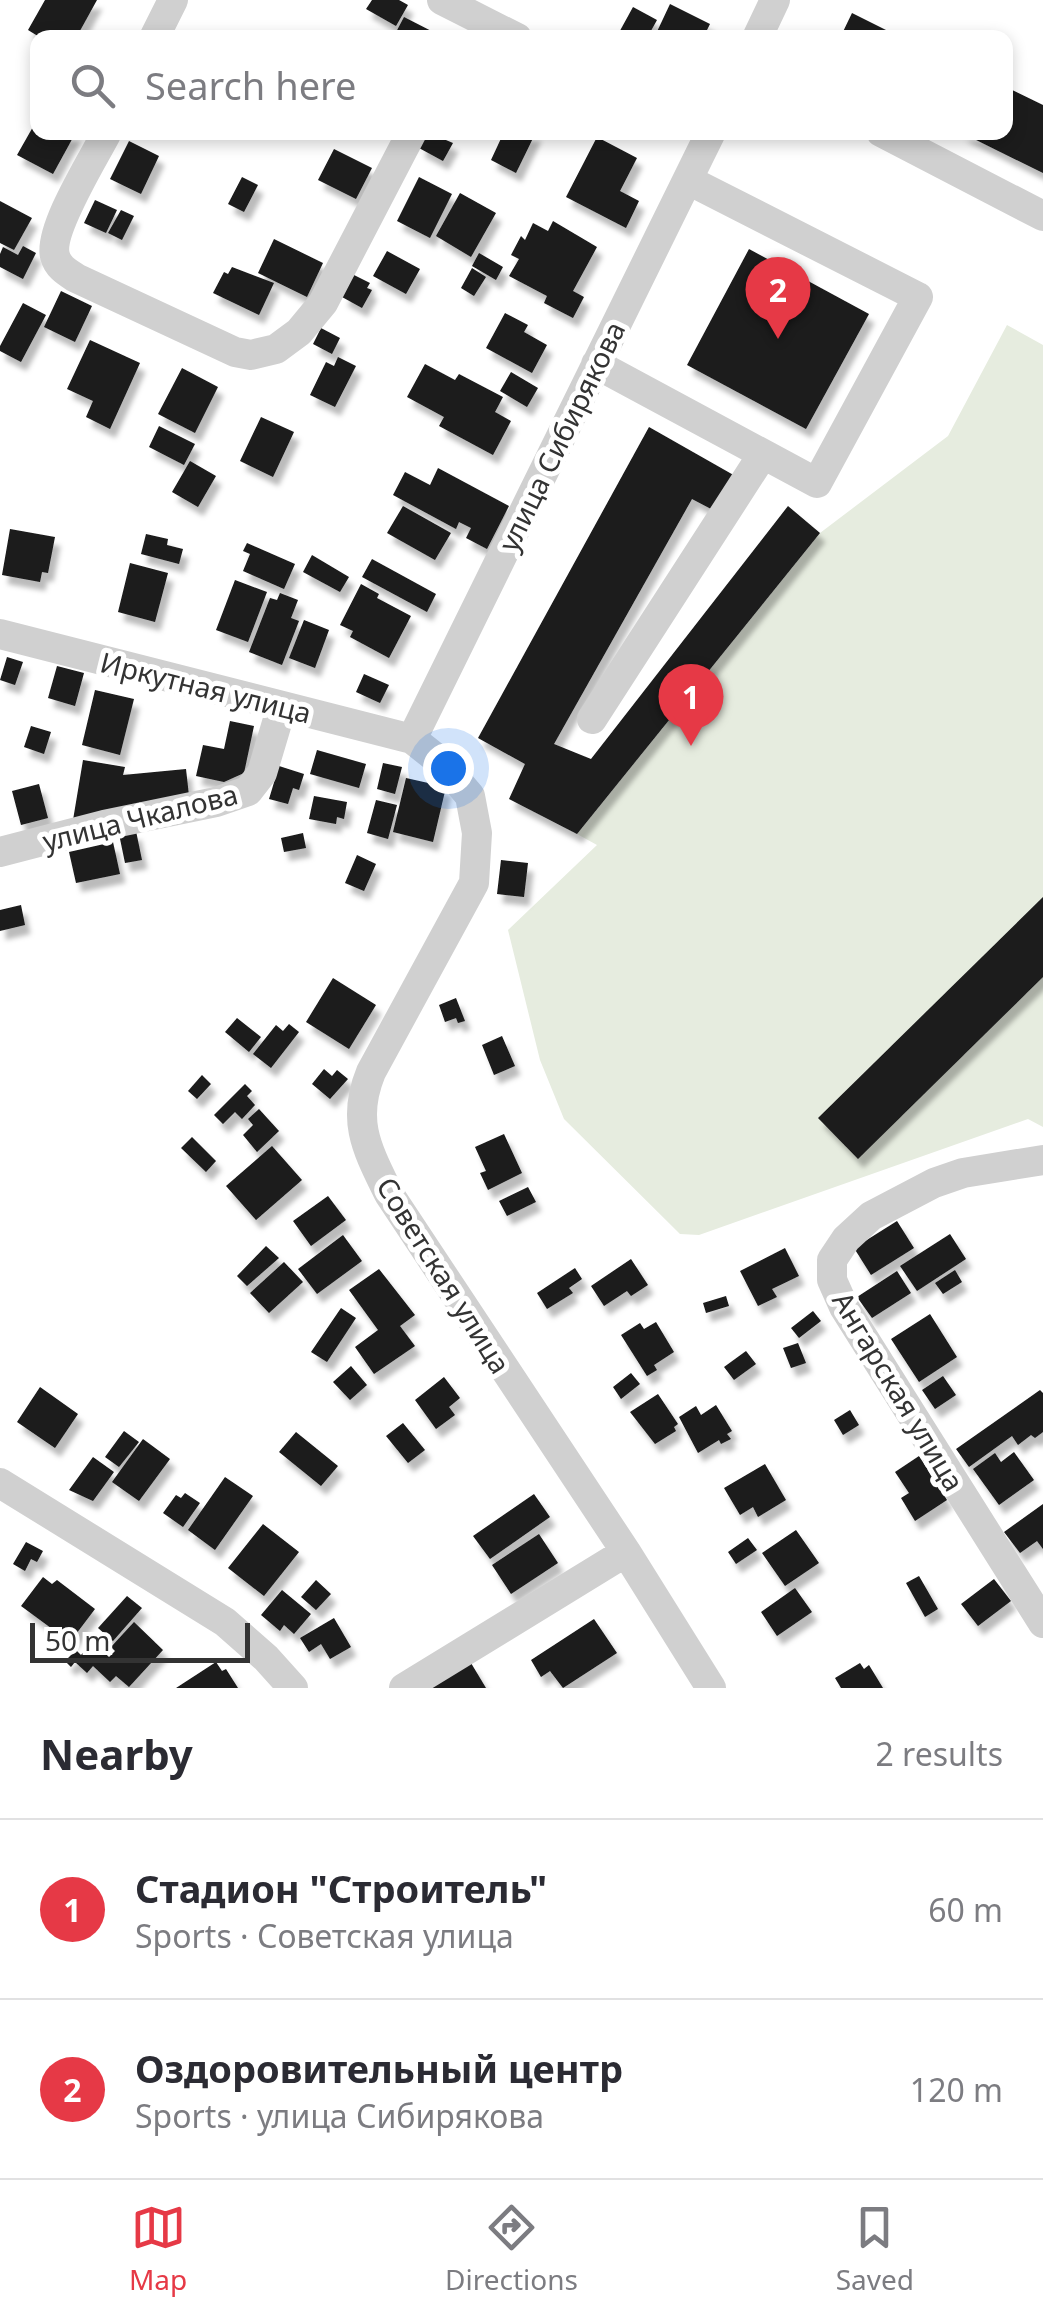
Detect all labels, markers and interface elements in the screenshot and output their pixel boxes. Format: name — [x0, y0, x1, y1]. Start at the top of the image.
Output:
search box — [30, 30, 1013, 140]
icon: search — [65, 58, 120, 113]
text: Search here — [145, 59, 356, 111]
pin: 2 — [746, 256, 810, 339]
street label: улица Сибирякова — [489, 315, 633, 557]
street label: Иркутная улица — [97, 642, 315, 732]
pin: 1 — [658, 664, 724, 746]
your location — [423, 743, 474, 794]
street label: улица Чкалова — [38, 774, 242, 860]
street label: Советская улица — [368, 1170, 520, 1380]
street label: Ангарская улица — [824, 1284, 974, 1498]
scale bar — [30, 1618, 250, 1662]
text: 50 m — [45, 1621, 111, 1659]
text: Nearby — [40, 1725, 193, 1782]
text: 2 results — [876, 1732, 1003, 1775]
text: Стадион "Строитель" — [135, 1862, 547, 1914]
text: 1 — [63, 1888, 82, 1931]
text: 60 m — [928, 1888, 1003, 1931]
text: Sports · Советская улица — [135, 1914, 514, 1957]
text: Оздоровительный центр — [135, 2042, 623, 2094]
text: 2 — [63, 2068, 82, 2111]
text: 120 m — [910, 2068, 1003, 2111]
text: Sports · улица Сибирякова — [135, 2094, 544, 2137]
tab: Map — [129, 2200, 187, 2298]
tab: Directions — [445, 2200, 578, 2298]
tab: Saved — [836, 2200, 914, 2298]

